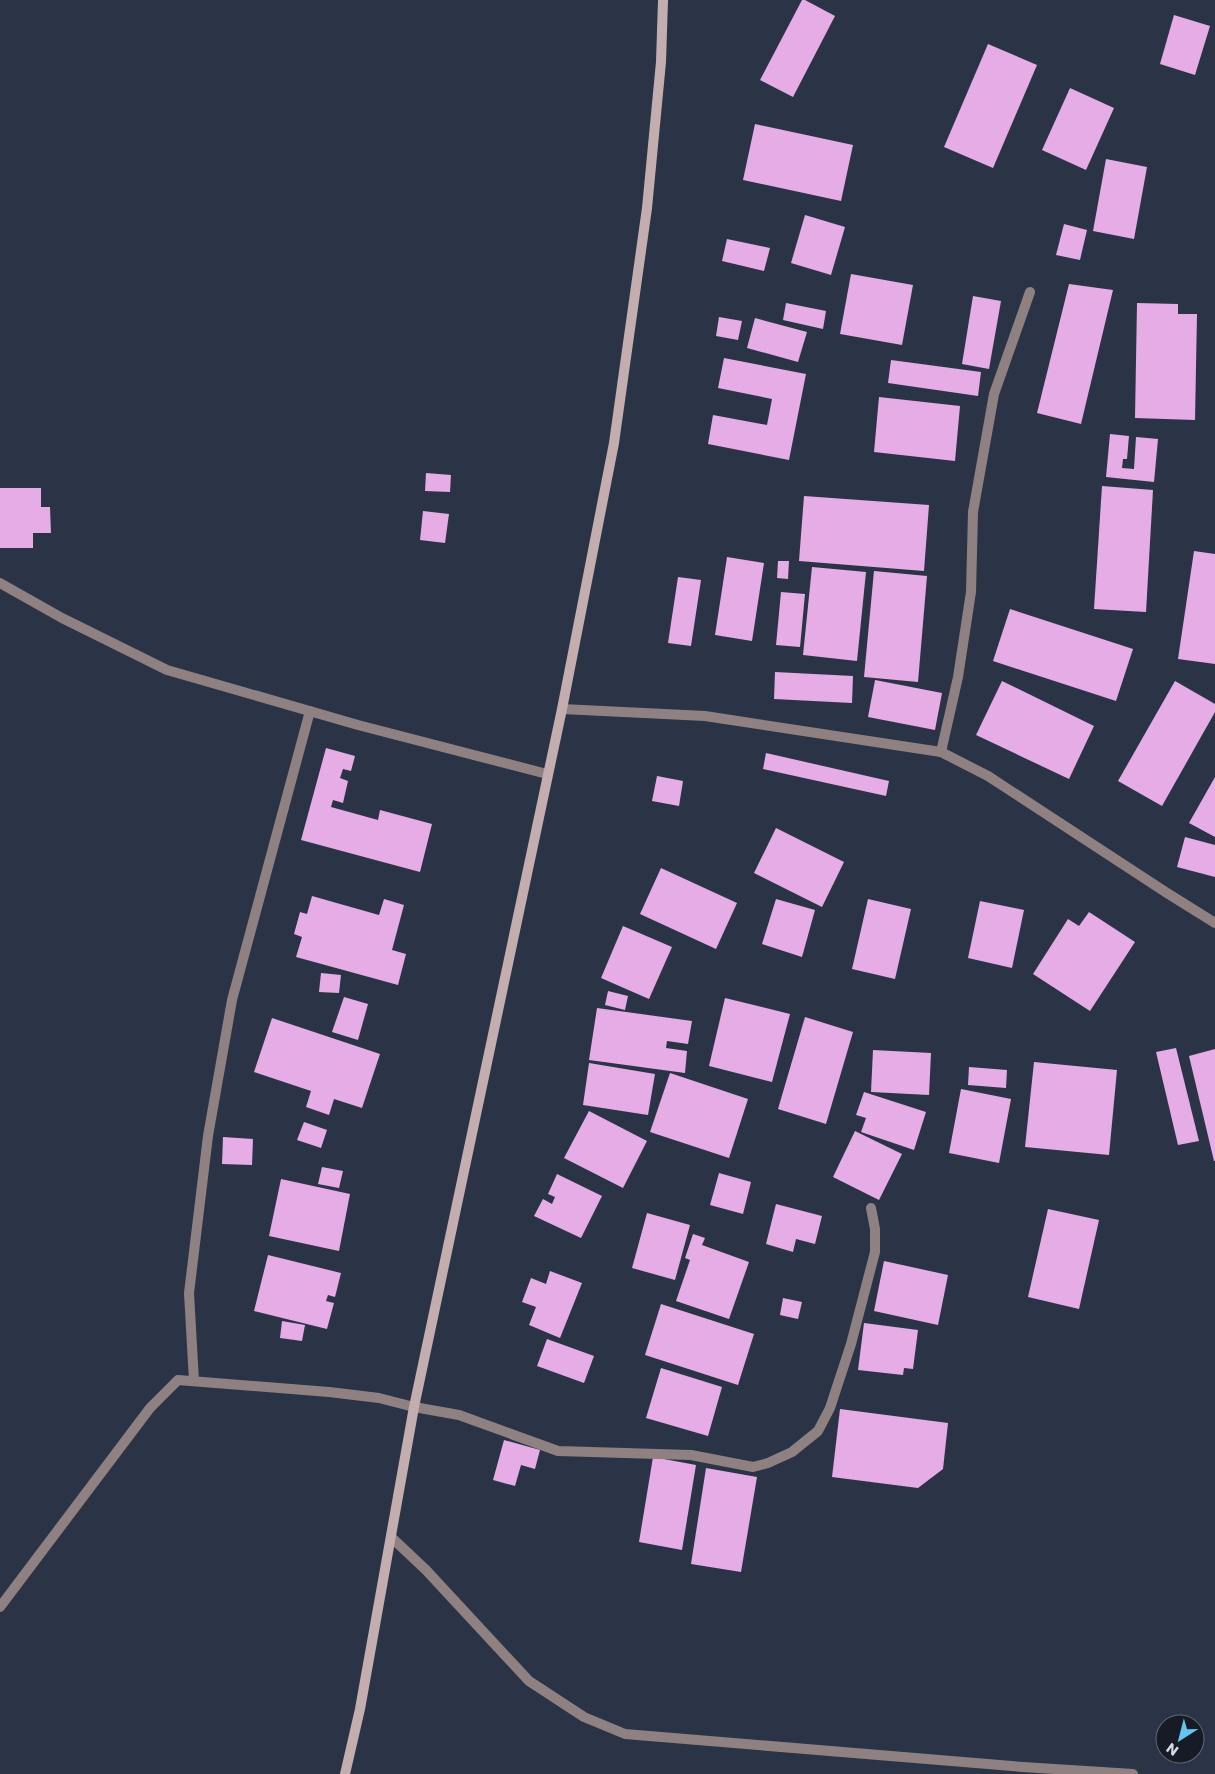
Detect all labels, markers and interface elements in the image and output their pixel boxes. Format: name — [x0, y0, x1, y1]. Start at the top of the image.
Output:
north arrow — [1155, 1714, 1205, 1764]
text: N — [1162, 1738, 1182, 1761]

